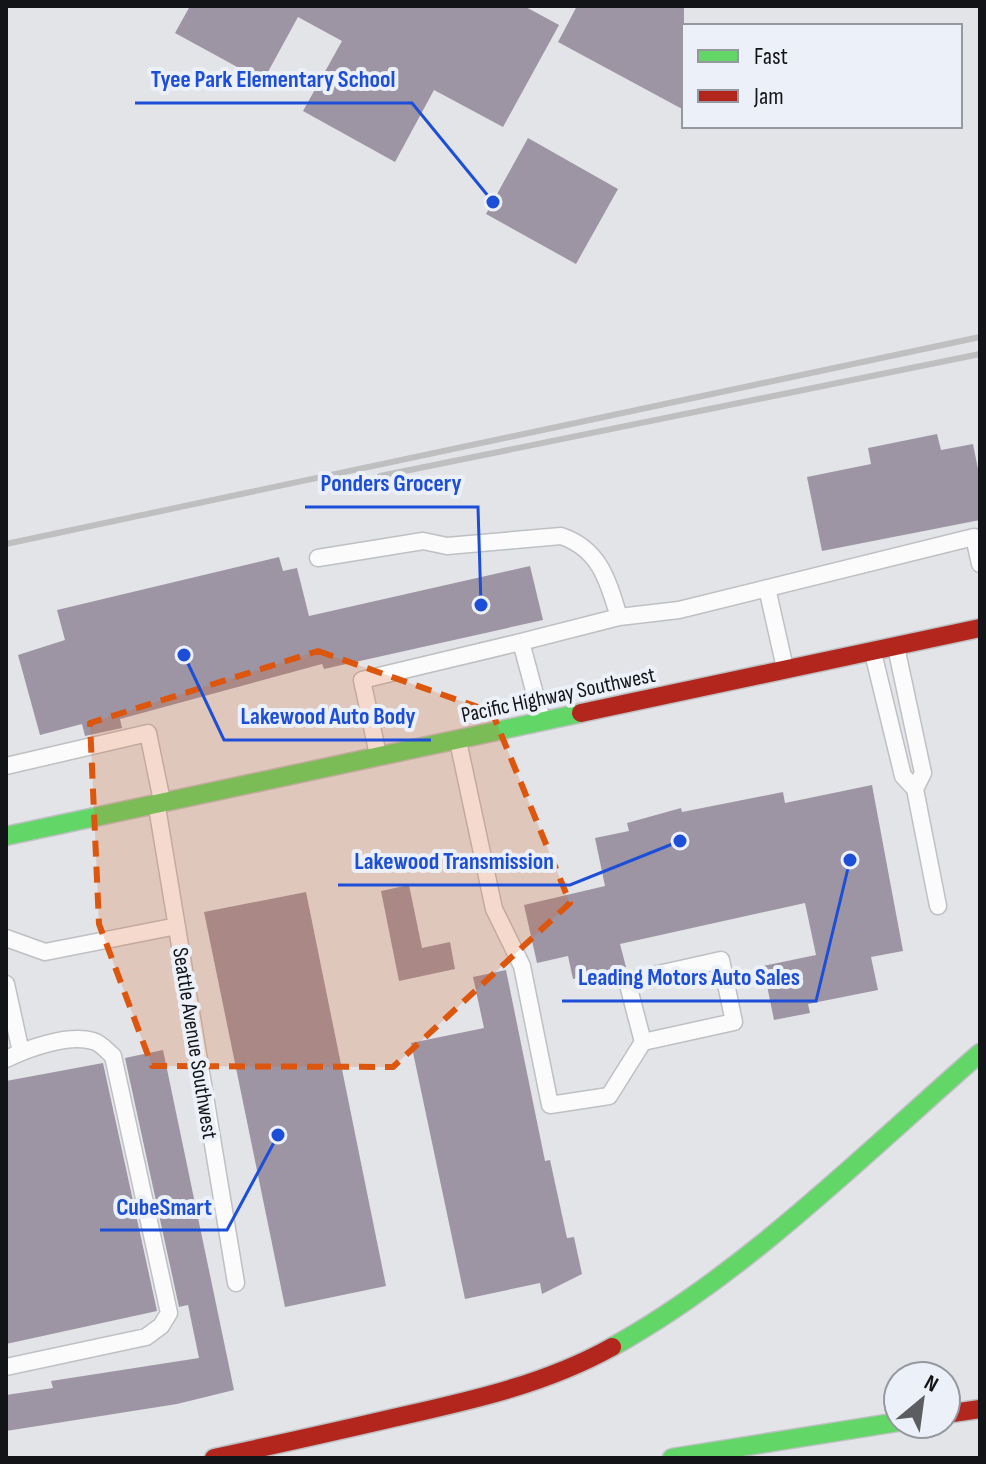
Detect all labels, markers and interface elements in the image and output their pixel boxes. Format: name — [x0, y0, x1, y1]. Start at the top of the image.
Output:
legend — [682, 24, 962, 128]
text: Fast — [754, 42, 788, 71]
callout: Tyee Park Elementary School — [135, 55, 412, 103]
text: Tyee Park Elementary School — [151, 65, 395, 94]
text: Jam — [753, 82, 784, 111]
callout: Ponders Grocery — [305, 459, 478, 507]
text: Ponders Grocery — [320, 469, 462, 498]
street label: Pacific Highway Southwest — [459, 662, 658, 729]
callout: Lakewood Auto Body — [224, 692, 431, 740]
text: Lakewood Auto Body — [241, 702, 415, 731]
callout: Lakewood Transmission — [338, 837, 570, 885]
text: Lakewood Transmission — [354, 847, 554, 876]
street label: Seattle Avenue Southwest — [166, 946, 223, 1141]
callout: Leading Motors Auto Sales — [562, 953, 816, 1001]
text: Leading Motors Auto Sales — [578, 963, 800, 992]
callout: CubeSmart — [100, 1182, 227, 1230]
text: CubeSmart — [116, 1193, 212, 1222]
north arrow — [882, 1360, 962, 1440]
text: N — [919, 1369, 943, 1398]

